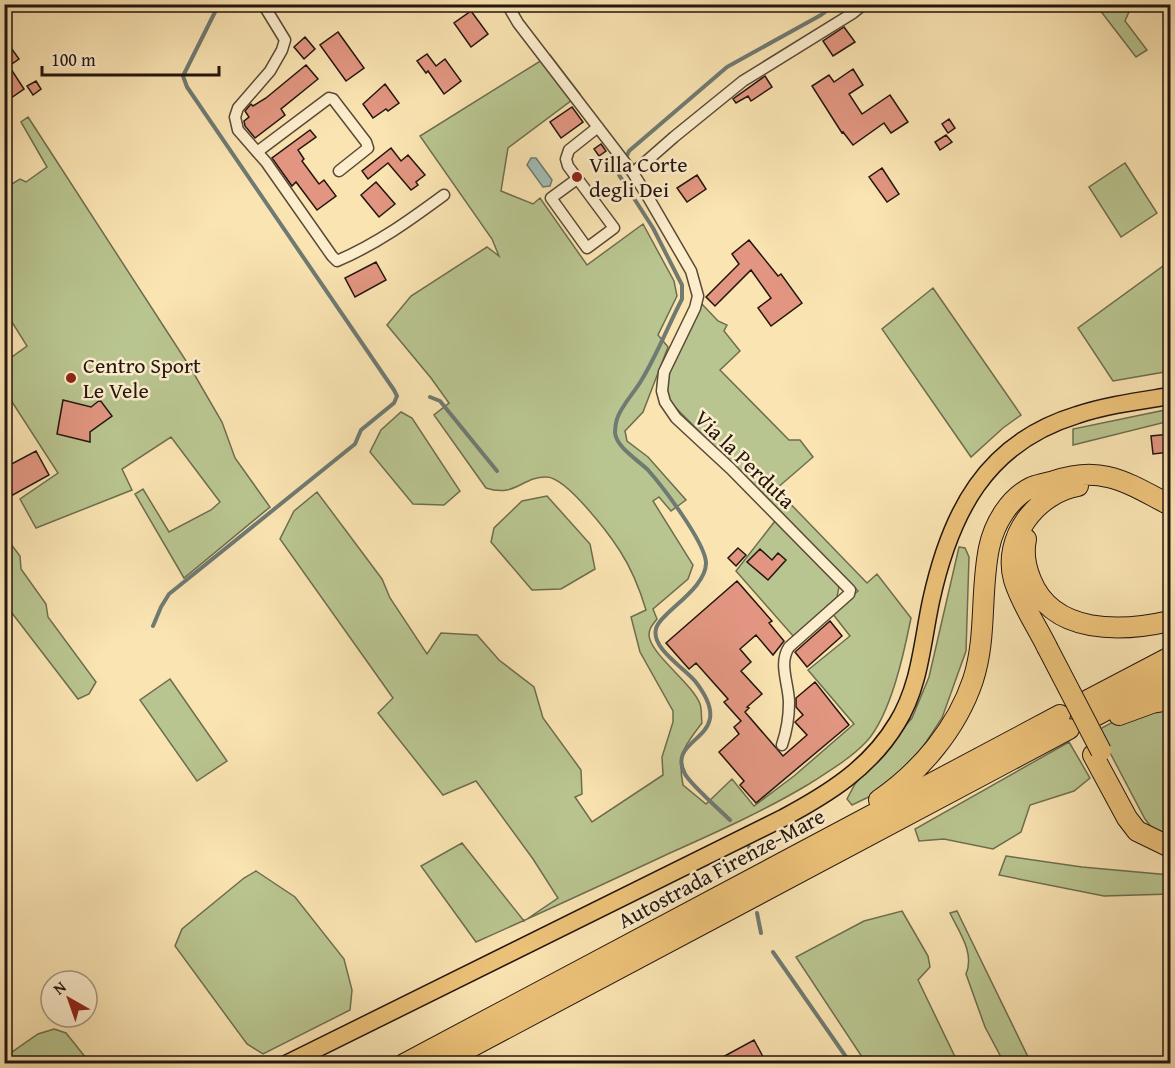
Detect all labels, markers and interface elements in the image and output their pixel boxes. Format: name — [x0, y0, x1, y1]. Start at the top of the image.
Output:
scale bar — [42, 39, 219, 77]
text: 100 m — [51, 46, 96, 73]
place label: Villa Corte degli Dei — [589, 148, 688, 205]
marker: Villa Corte degli Dei — [570, 170, 584, 184]
place label: Centro Sport Le Vele — [83, 349, 201, 406]
marker: Centro Sport Le Vele — [64, 371, 78, 385]
street label: Via la Perduta — [687, 402, 803, 516]
street label: Autostrada Firenze-Mare — [612, 800, 830, 936]
north arrow — [39, 969, 99, 1029]
text: N — [48, 975, 71, 1000]

